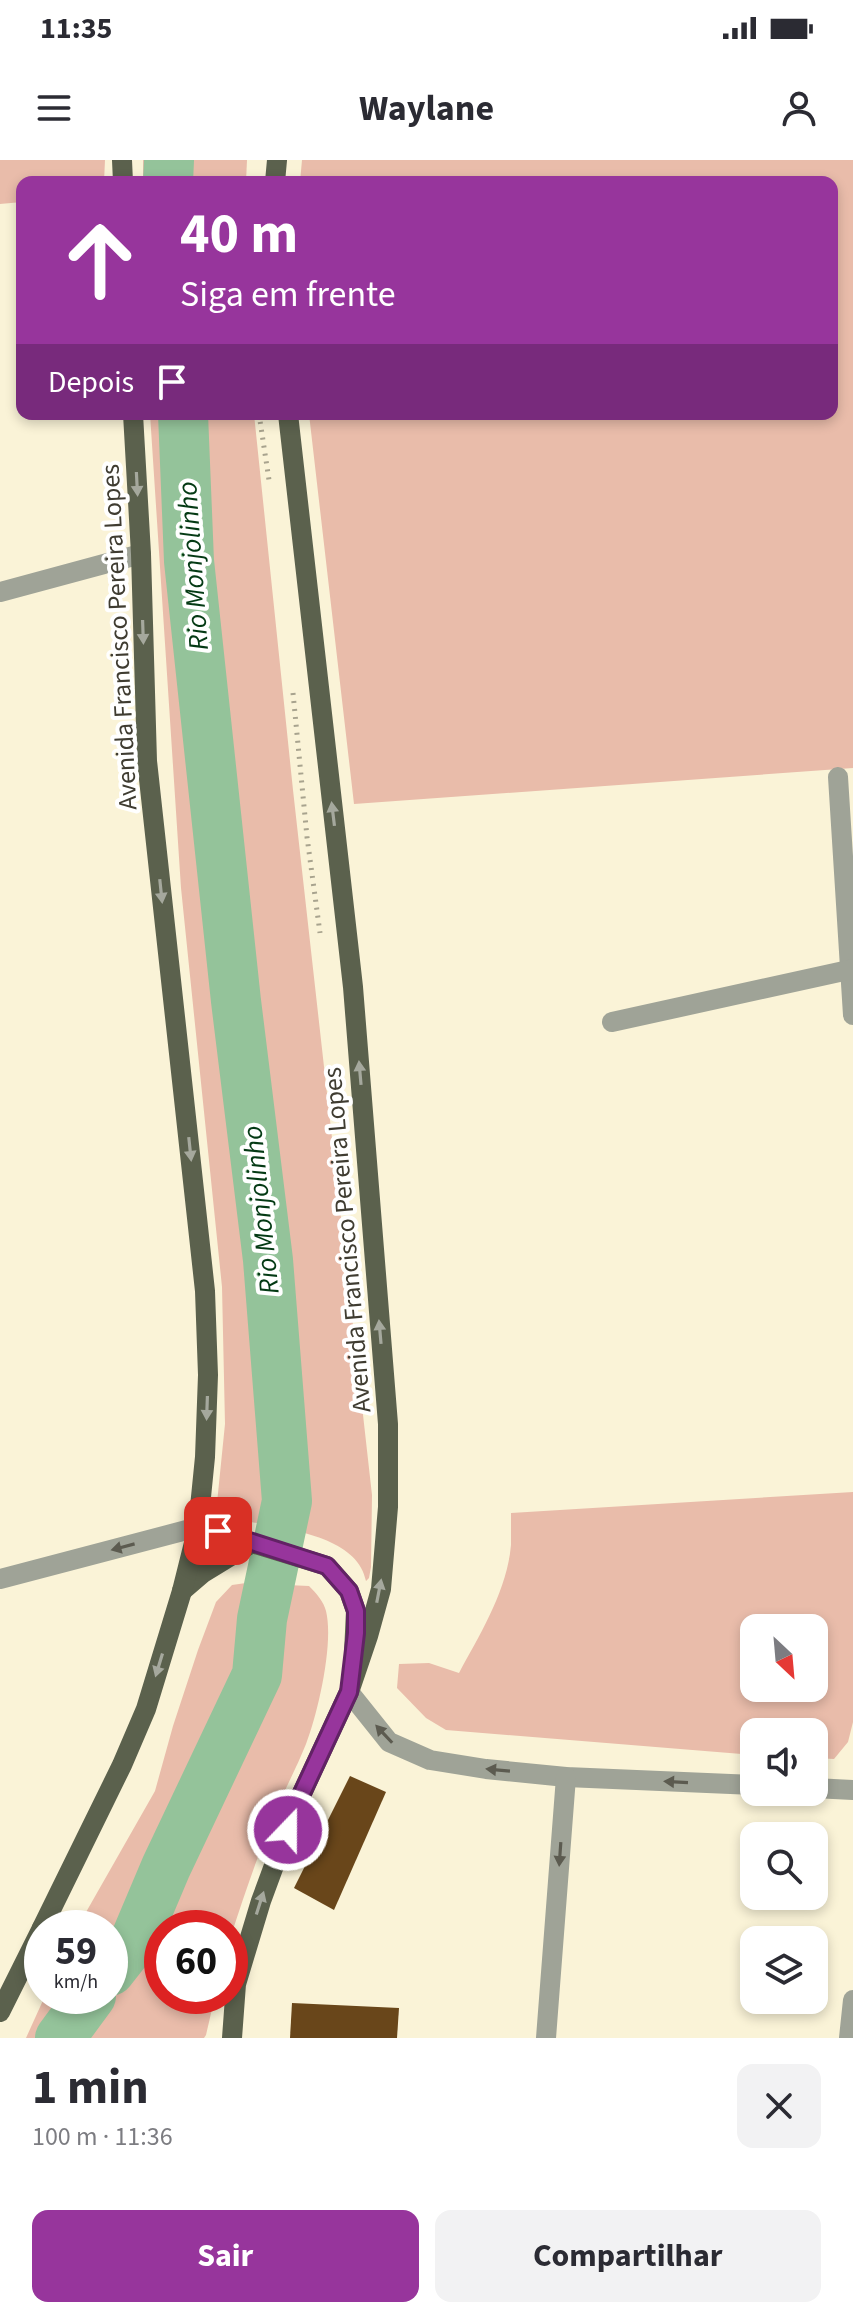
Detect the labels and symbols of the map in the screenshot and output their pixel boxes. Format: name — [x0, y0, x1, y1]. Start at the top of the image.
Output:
street label: Avenida Francisco Pereira Lopes — [91, 463, 147, 811]
one-way arrow — [131, 472, 144, 497]
water label: Rio Monjolinho — [167, 480, 219, 652]
one-way arrow — [137, 620, 150, 645]
one-way arrow — [326, 801, 339, 826]
one-way arrow — [155, 879, 168, 904]
one-way arrow — [353, 1060, 366, 1085]
street label: Avenida Francisco Pereira Lopes — [313, 1066, 381, 1414]
water label: Rio Monjolinho — [232, 1124, 290, 1296]
one-way arrow — [183, 1137, 196, 1162]
one-way arrow — [373, 1319, 386, 1344]
one-way arrow — [200, 1396, 213, 1421]
pin — [184, 1497, 252, 1565]
one-way arrow — [110, 1541, 135, 1553]
one-way arrow — [373, 1578, 386, 1603]
north arrow — [740, 1614, 828, 1702]
one-way arrow — [152, 1653, 165, 1677]
one-way arrow — [375, 1725, 393, 1744]
one-way arrow — [485, 1764, 510, 1777]
one-way arrow — [663, 1775, 688, 1788]
position arrow — [246, 1788, 330, 1872]
one-way arrow — [553, 1842, 566, 1867]
one-way arrow — [255, 1891, 267, 1915]
speed limit sign: 60 — [144, 1910, 248, 2014]

